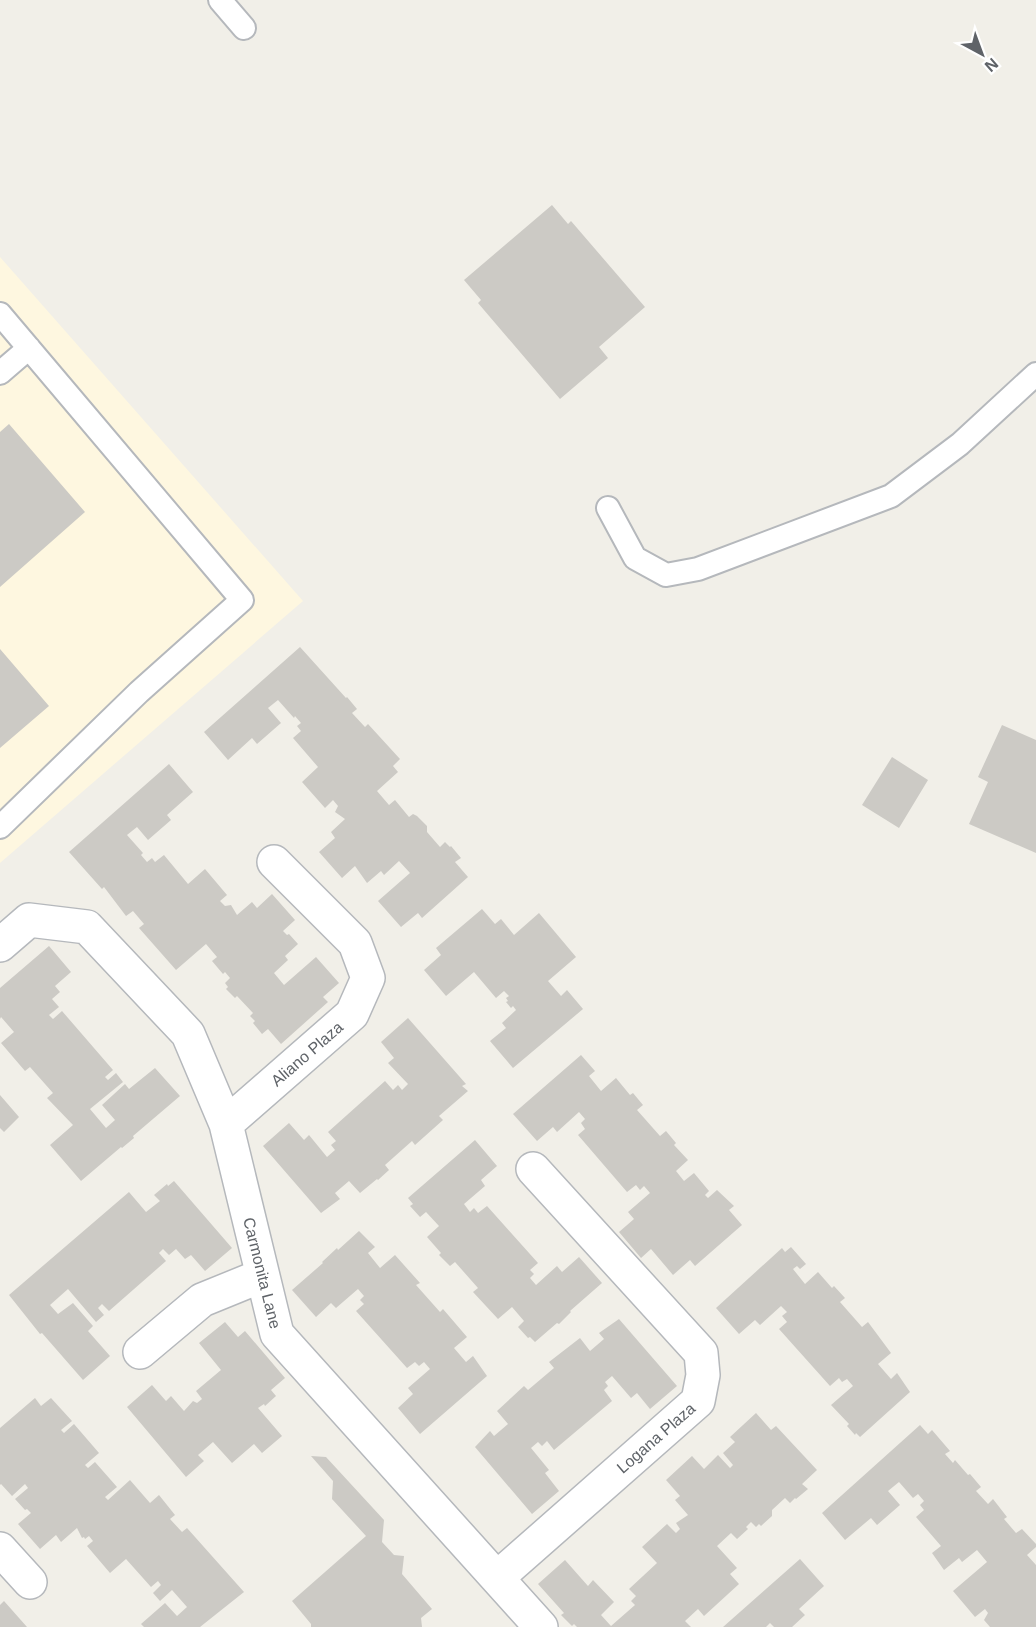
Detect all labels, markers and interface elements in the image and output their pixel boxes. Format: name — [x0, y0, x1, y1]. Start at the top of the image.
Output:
north arrow — [952, 24, 1012, 84]
text: N — [982, 55, 1001, 75]
street label: Aliano Plaza — [268, 1018, 346, 1090]
street label: Carmonita Lane — [240, 1216, 284, 1330]
street label: Logana Plaza — [613, 1399, 699, 1477]

